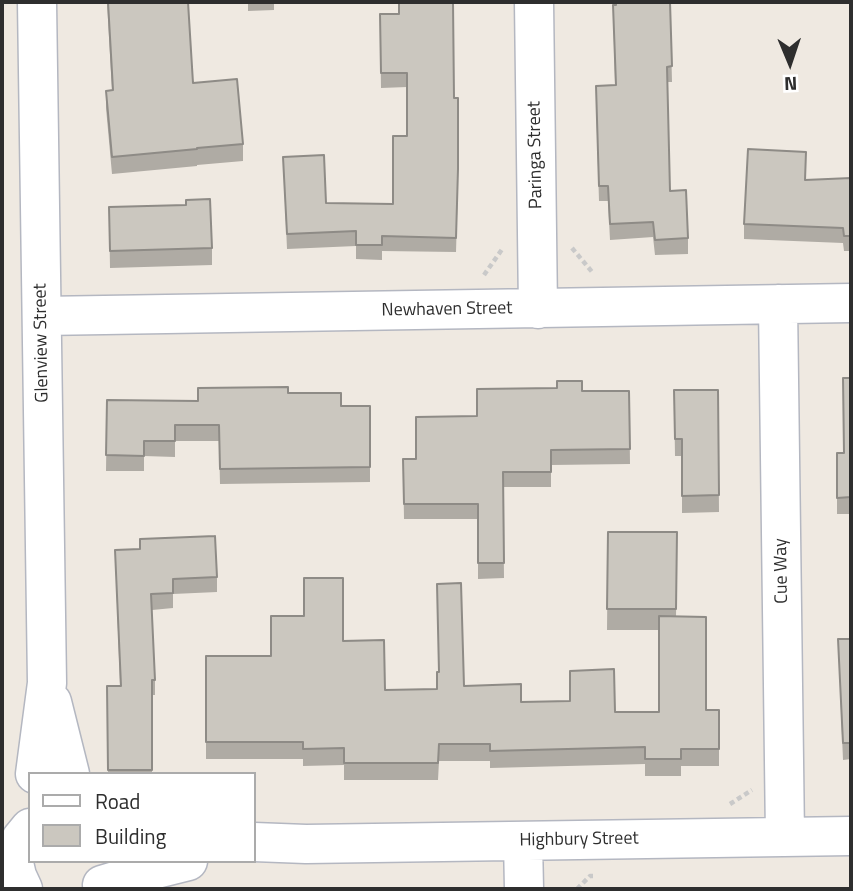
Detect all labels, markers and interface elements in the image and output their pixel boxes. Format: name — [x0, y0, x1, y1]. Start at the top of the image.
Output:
north arrow — [755, 28, 825, 98]
text: N — [784, 70, 798, 99]
street label: Paringa Street — [524, 101, 548, 209]
street label: Glenview Street — [30, 283, 54, 403]
street label: Newhaven Street — [381, 298, 513, 322]
street label: Cue Way — [771, 538, 793, 604]
legend — [28, 772, 256, 863]
text: Road — [95, 785, 140, 817]
text: Building — [95, 820, 166, 852]
street label: Highbury Street — [519, 828, 639, 852]

